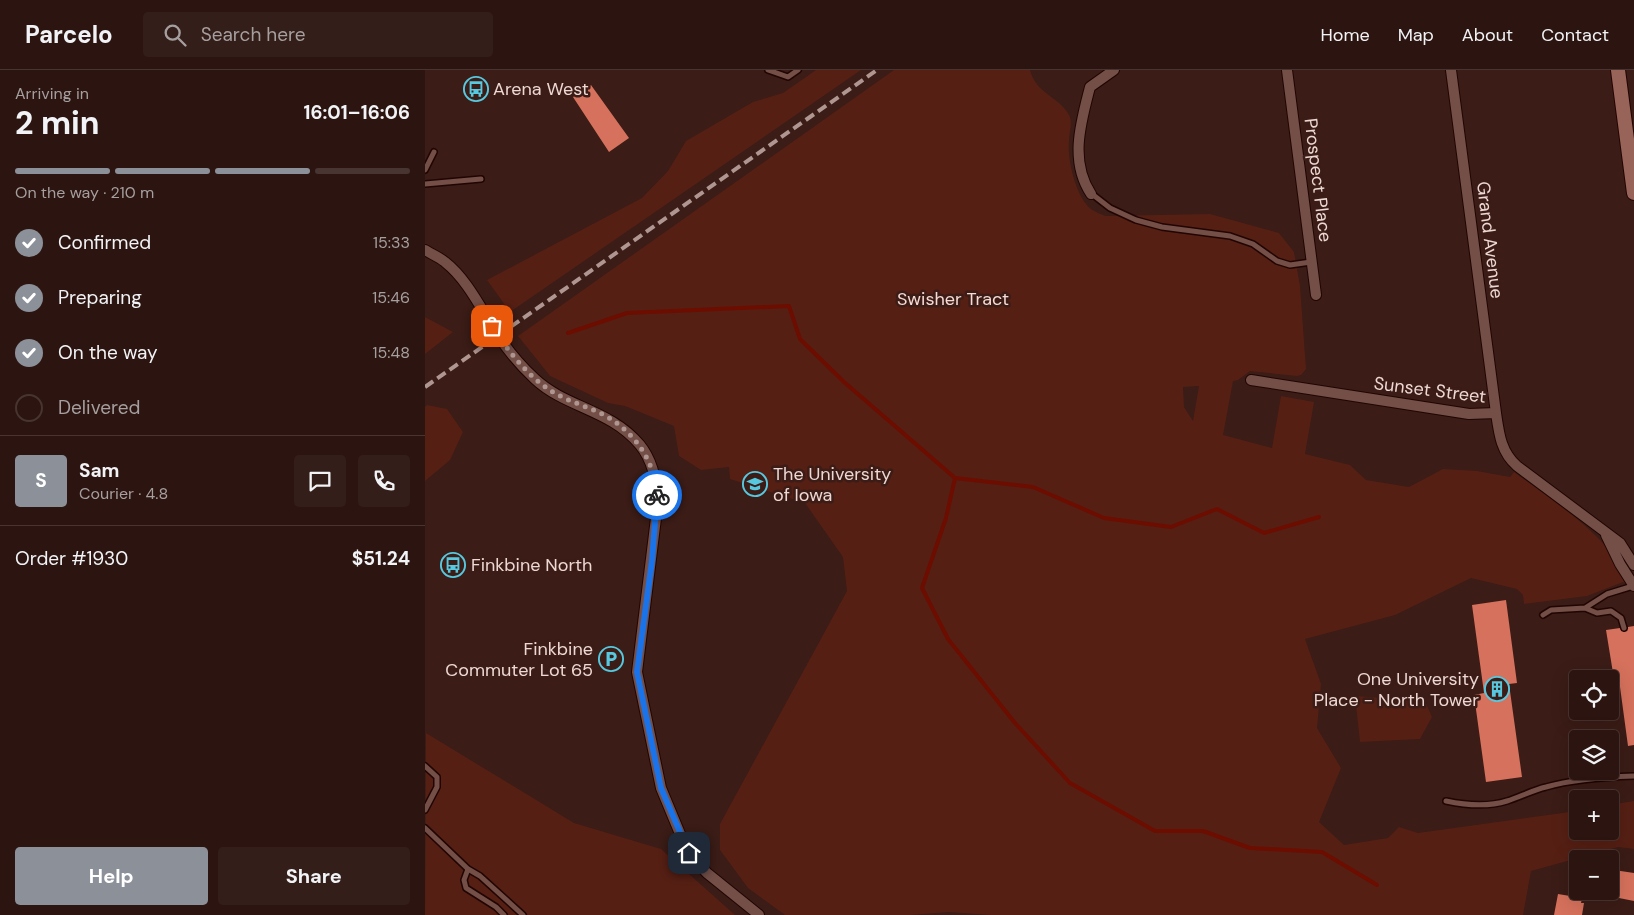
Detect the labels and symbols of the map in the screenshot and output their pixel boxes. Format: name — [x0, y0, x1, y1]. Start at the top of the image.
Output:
bus stop icon: Arena West — [463, 76, 489, 102]
place label: Arena West — [493, 77, 589, 101]
street label: Prospect Place — [1298, 117, 1338, 243]
street label: Grand Avenue — [1471, 180, 1509, 300]
park label: Swisher Tract — [897, 287, 1009, 311]
pin — [471, 305, 513, 347]
street label: Sunset Street — [1373, 371, 1487, 409]
place label: The University of Iowa — [773, 462, 891, 507]
courier — [632, 470, 682, 520]
school or university icon: The University of Iowa — [742, 471, 768, 497]
bus stop icon: Finkbine North — [440, 552, 466, 578]
place label: Finkbine North — [471, 553, 592, 577]
place label: Finkbine Commuter Lot 65 — [445, 637, 593, 682]
parking icon: Finkbine Commuter Lot 65 — [598, 646, 624, 672]
place label: One University Place - North Tower — [1314, 667, 1479, 712]
building icon: One University Place - North Tower — [1484, 676, 1510, 702]
pin — [668, 832, 710, 874]

